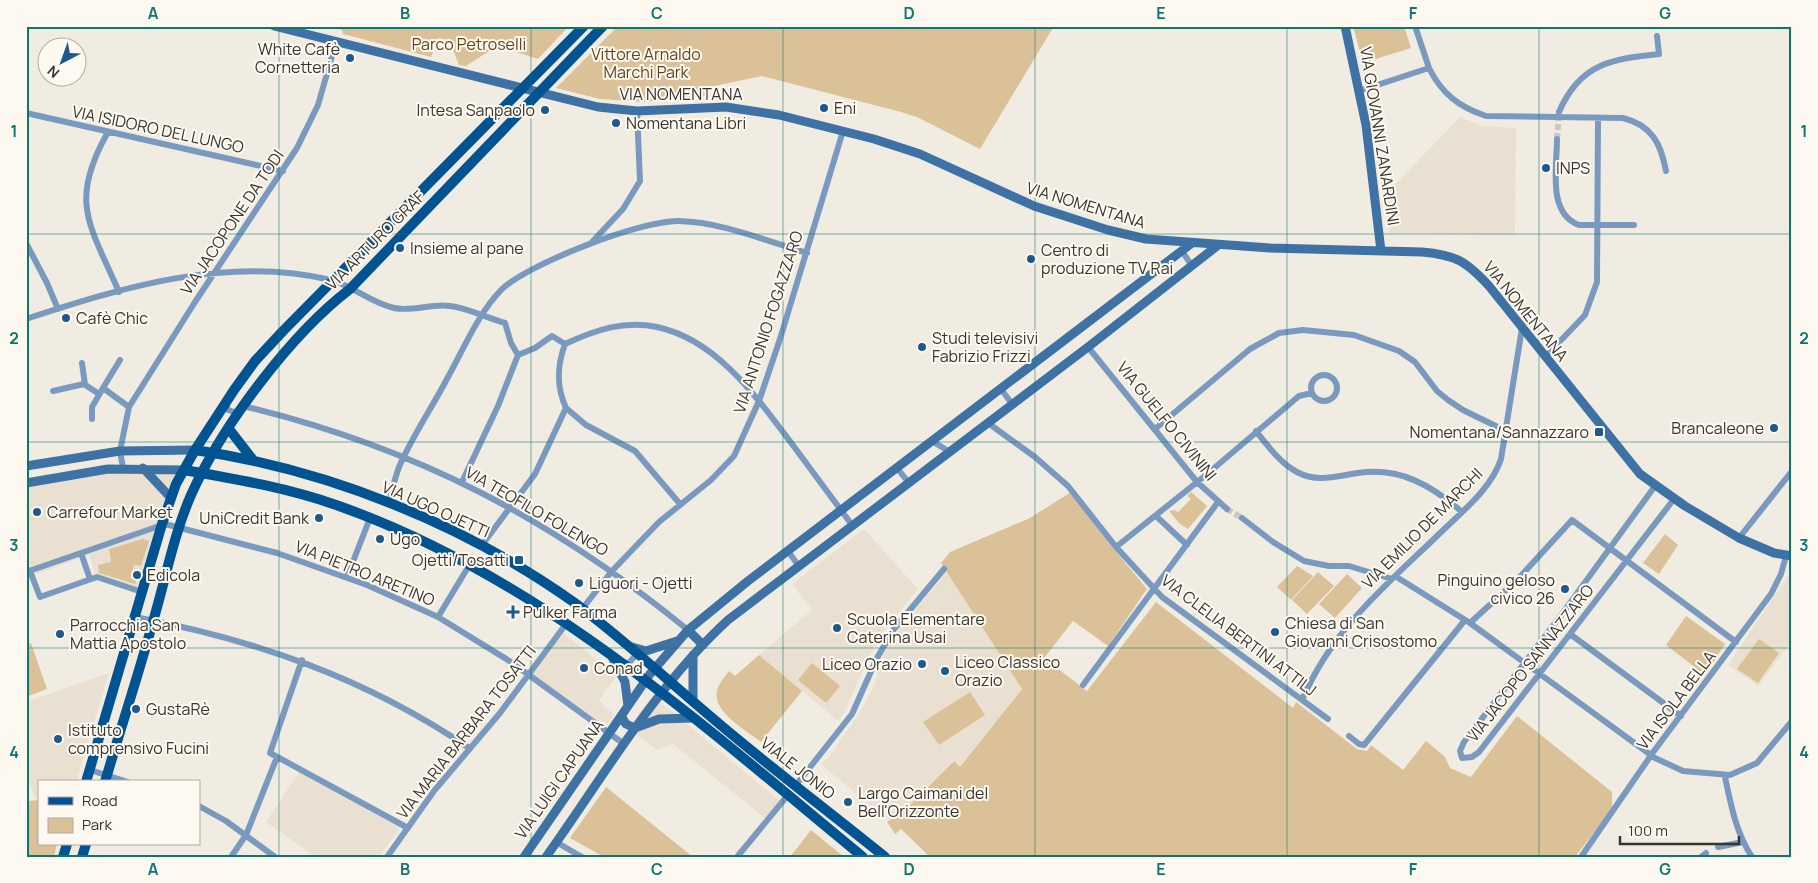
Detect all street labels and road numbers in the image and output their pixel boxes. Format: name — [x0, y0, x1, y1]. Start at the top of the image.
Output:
street label: VIA GIOVANNI ZANARDINI — [1355, 45, 1405, 227]
street label: VIA NOMENTANA — [619, 83, 743, 105]
street label: VIA ISIDORO DEL LUNGO — [70, 100, 246, 158]
street label: VIA JACOPONE DA TODI — [175, 145, 289, 299]
street label: VIA NOMENTANA — [1024, 176, 1148, 234]
street label: VIA ARTURO GRAF — [320, 185, 430, 295]
street label: VIA ANTONIO FOGAZZARO — [728, 228, 808, 416]
street label: VIA NOMENTANA — [1479, 256, 1573, 366]
street label: VIA GUELFO CIVININI — [1112, 357, 1222, 485]
street label: VIA TEOFILO FOLENGO — [462, 461, 613, 561]
street label: VIA EMILIO DE MARCHI — [1357, 463, 1487, 593]
street label: VIA UGO OJETTI — [379, 475, 493, 543]
street label: VIA PIETRO ARETINO — [292, 535, 438, 611]
street label: VIA CLELIA BERTINI ATTILJ — [1157, 569, 1321, 701]
street label: VIA JACOPO SANNAZZARO — [1461, 579, 1599, 746]
street label: VIA MARIA BARBARA TOSATTI — [391, 641, 541, 823]
street label: VIA ISOLA BELLA — [1631, 646, 1721, 754]
street label: VIA LUIGI CAPUANA — [510, 715, 608, 843]
street label: VIALE JONIO — [756, 732, 840, 804]

